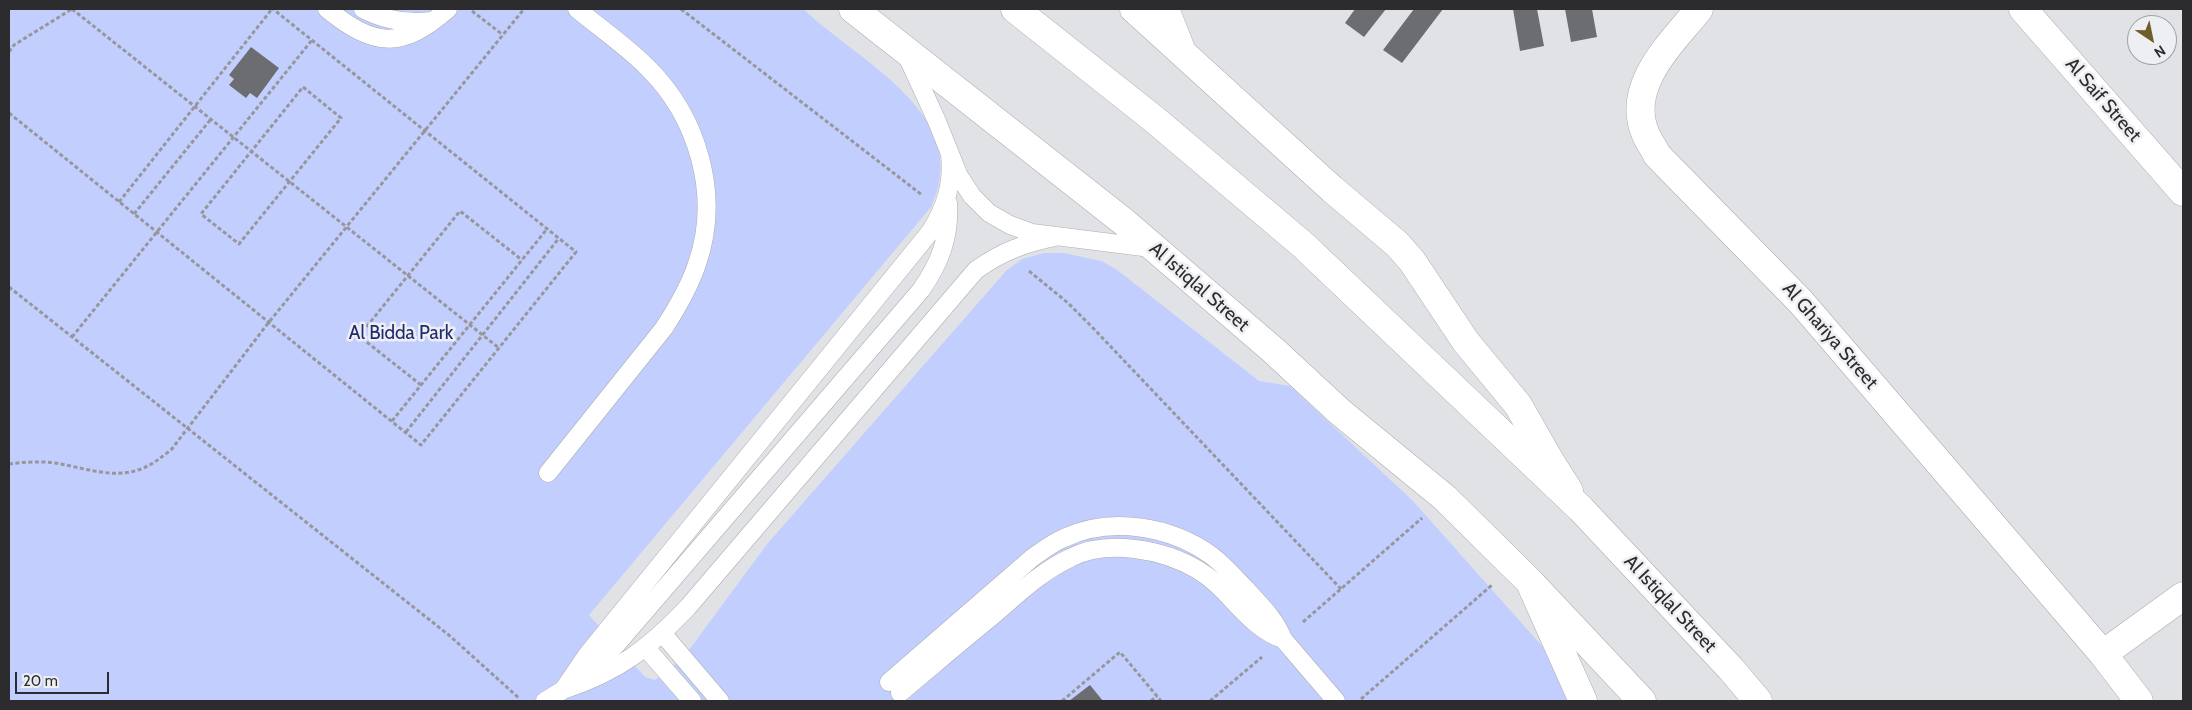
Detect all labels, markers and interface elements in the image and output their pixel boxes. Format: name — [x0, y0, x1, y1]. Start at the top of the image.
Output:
north arrow — [2127, 15, 2177, 65]
text: N — [2151, 41, 2169, 62]
street label: Al Saif Street — [2060, 53, 2146, 147]
street label: Al Istiqlal Street — [1144, 237, 1254, 337]
street label: Al Ghariya Street — [1777, 278, 1883, 394]
park label: Al Bidda Park — [349, 322, 453, 344]
street label: Al Istiqlal Street — [1619, 550, 1721, 658]
scale bar — [18, 662, 111, 694]
text: 20 m — [23, 672, 58, 690]

